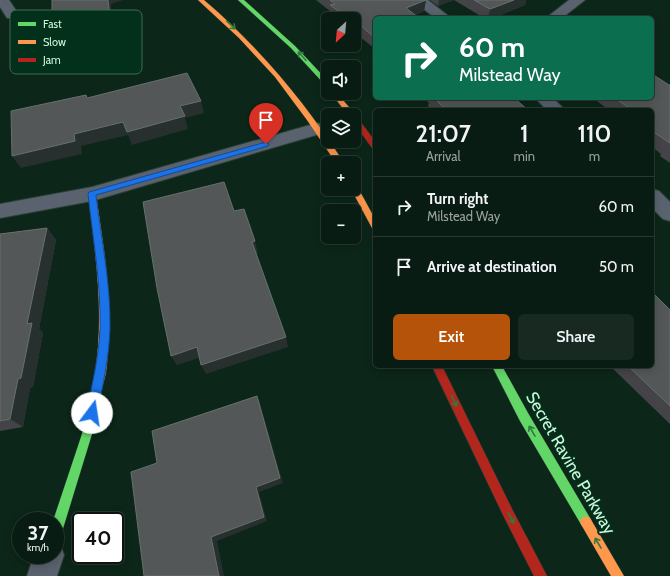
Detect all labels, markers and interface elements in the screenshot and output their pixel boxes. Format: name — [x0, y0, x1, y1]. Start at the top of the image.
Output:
legend — [10, 10, 142, 74]
north arrow — [321, 12, 361, 52]
map controls — [321, 12, 361, 244]
text: Fast — [43, 17, 62, 31]
one-way arrow — [226, 20, 236, 30]
text: 60 m — [459, 30, 525, 64]
icon: right — [393, 32, 445, 84]
text: Slow — [43, 35, 66, 49]
one-way arrow — [297, 51, 306, 61]
text: Jam — [42, 53, 61, 67]
button: sound — [321, 60, 361, 100]
text: Milstead Way — [459, 64, 561, 86]
pin — [249, 103, 283, 144]
button: layers — [321, 108, 361, 148]
icon: arrive — [255, 109, 277, 131]
text: 21:07 — [416, 119, 471, 148]
text: 1 — [520, 119, 528, 148]
text: 110 — [578, 119, 611, 148]
text: Arrival — [426, 148, 461, 164]
text: min — [513, 148, 535, 164]
text: m — [589, 148, 600, 164]
button: + — [321, 156, 361, 196]
text: Turn right — [427, 190, 488, 208]
icon: right — [393, 196, 415, 218]
text: 60 m — [598, 198, 634, 216]
button: − — [321, 204, 361, 244]
text: Milstead Way — [427, 208, 500, 224]
icon: arrive — [393, 256, 415, 278]
text: Arrive at destination — [427, 258, 557, 276]
text: 50 m — [599, 258, 634, 276]
button: Exit — [393, 314, 510, 360]
button: Share — [518, 314, 634, 360]
street label: Secret Ravine Parkway — [522, 388, 620, 538]
position arrow — [71, 392, 113, 434]
one-way arrow — [450, 395, 458, 407]
one-way arrow — [527, 425, 535, 437]
speed limit sign: 40 — [72, 512, 124, 564]
one-way arrow — [507, 512, 515, 524]
text: 37 — [28, 521, 48, 545]
one-way arrow — [594, 537, 602, 549]
text: km/h — [27, 541, 49, 554]

